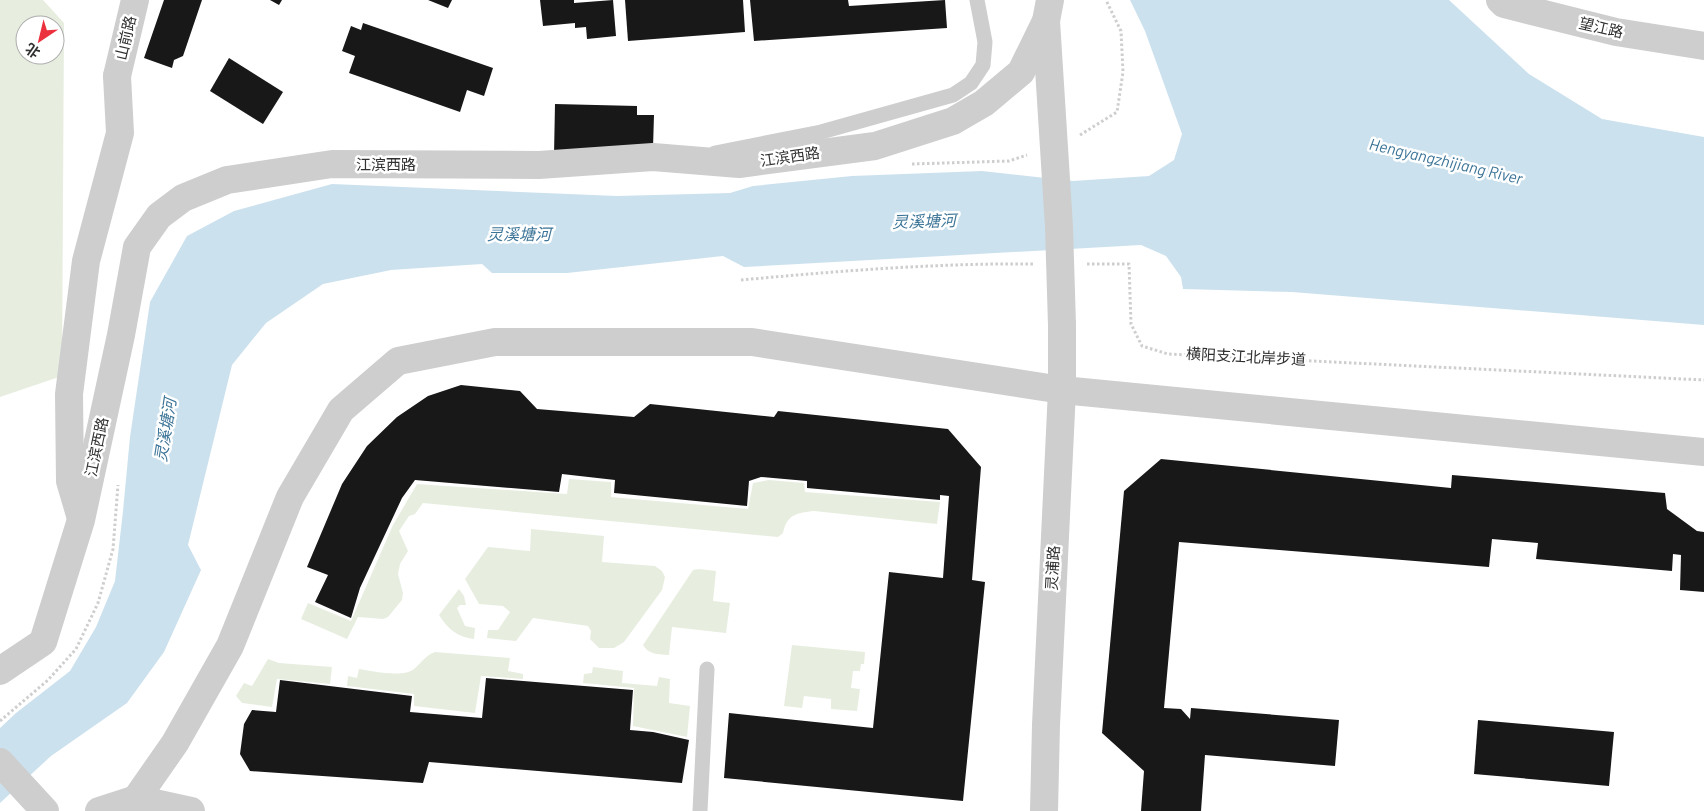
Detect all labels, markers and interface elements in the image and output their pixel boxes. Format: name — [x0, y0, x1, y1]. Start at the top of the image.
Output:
street label: 望江路 — [1577, 13, 1625, 41]
street label: 山前路 — [111, 14, 139, 62]
north arrow — [15, 15, 65, 65]
text: 北 — [22, 40, 43, 62]
water label: Hengyangzhijiang River — [1368, 134, 1526, 188]
street label: 江滨西路 — [759, 143, 821, 169]
street label: 江滨西路 — [356, 155, 416, 173]
water label: 灵溪塘河 — [892, 210, 959, 231]
water label: 灵溪塘河 — [487, 224, 554, 243]
street label: 横阳支江北岸步道 — [1186, 344, 1306, 368]
water label: 灵溪塘河 — [150, 394, 179, 463]
street label: 江滨西路 — [81, 416, 111, 478]
street label: 灵浦路 — [1042, 545, 1062, 591]

